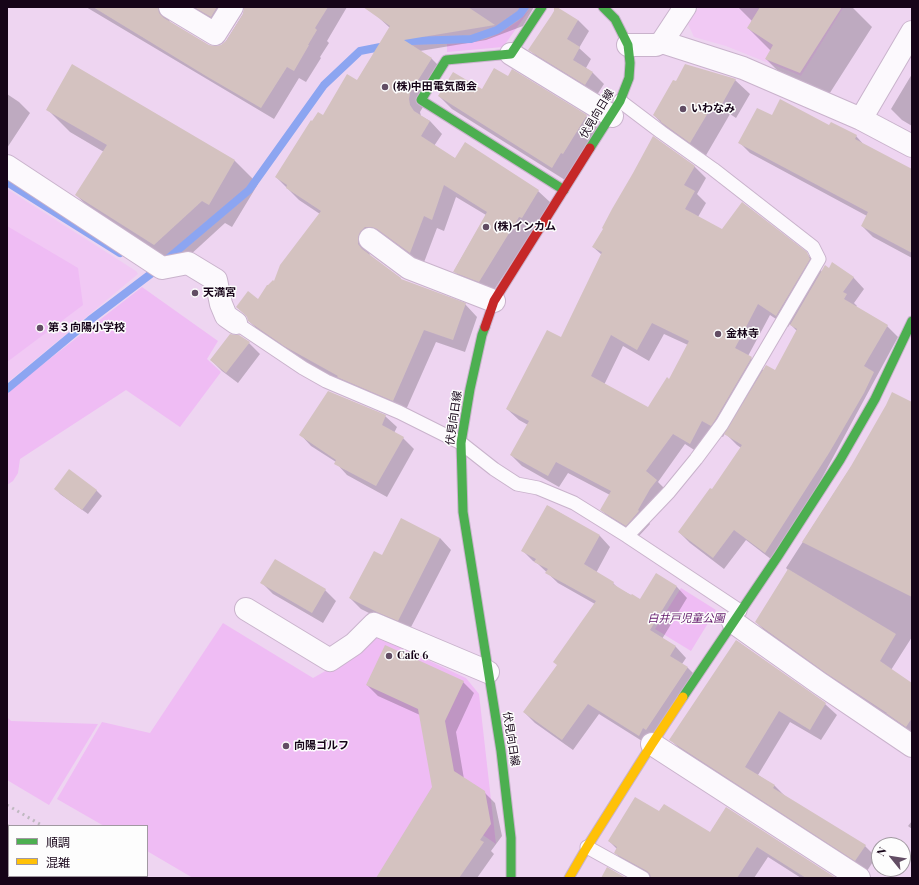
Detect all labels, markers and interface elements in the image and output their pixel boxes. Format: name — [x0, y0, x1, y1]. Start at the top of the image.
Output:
place label: (株)中田電気商会 — [393, 80, 477, 94]
marker: (株)中田電気商会 — [380, 82, 390, 92]
street label: 伏見向日線 — [577, 87, 617, 141]
place label: いわなみ — [691, 102, 735, 116]
marker: いわなみ — [678, 104, 688, 114]
place label: (株)インカム — [494, 220, 556, 234]
marker: (株)インカム — [481, 222, 491, 232]
place label: 天満宮 — [203, 286, 236, 300]
marker: 天満宮 — [190, 288, 200, 298]
place label: 第３向陽小学校 — [48, 321, 125, 335]
marker: 第３向陽小学校 — [35, 323, 45, 333]
place label: 金林寺 — [726, 327, 759, 341]
marker: 金林寺 — [713, 329, 723, 339]
street label: 伏見向日線 — [444, 390, 464, 446]
park label: 白井戸児童公園 — [648, 612, 724, 626]
place label: Cafe 6 — [397, 649, 428, 663]
marker: Cafe 6 — [384, 651, 394, 661]
street label: 伏見向日線 — [500, 711, 522, 767]
place label: 向陽ゴルフ — [294, 739, 349, 753]
marker: 向陽ゴルフ — [281, 741, 291, 751]
legend — [8, 825, 148, 877]
text: 順調 — [46, 834, 70, 850]
north arrow — [871, 837, 911, 877]
text: N — [873, 844, 890, 858]
text: 混雑 — [46, 854, 70, 870]

